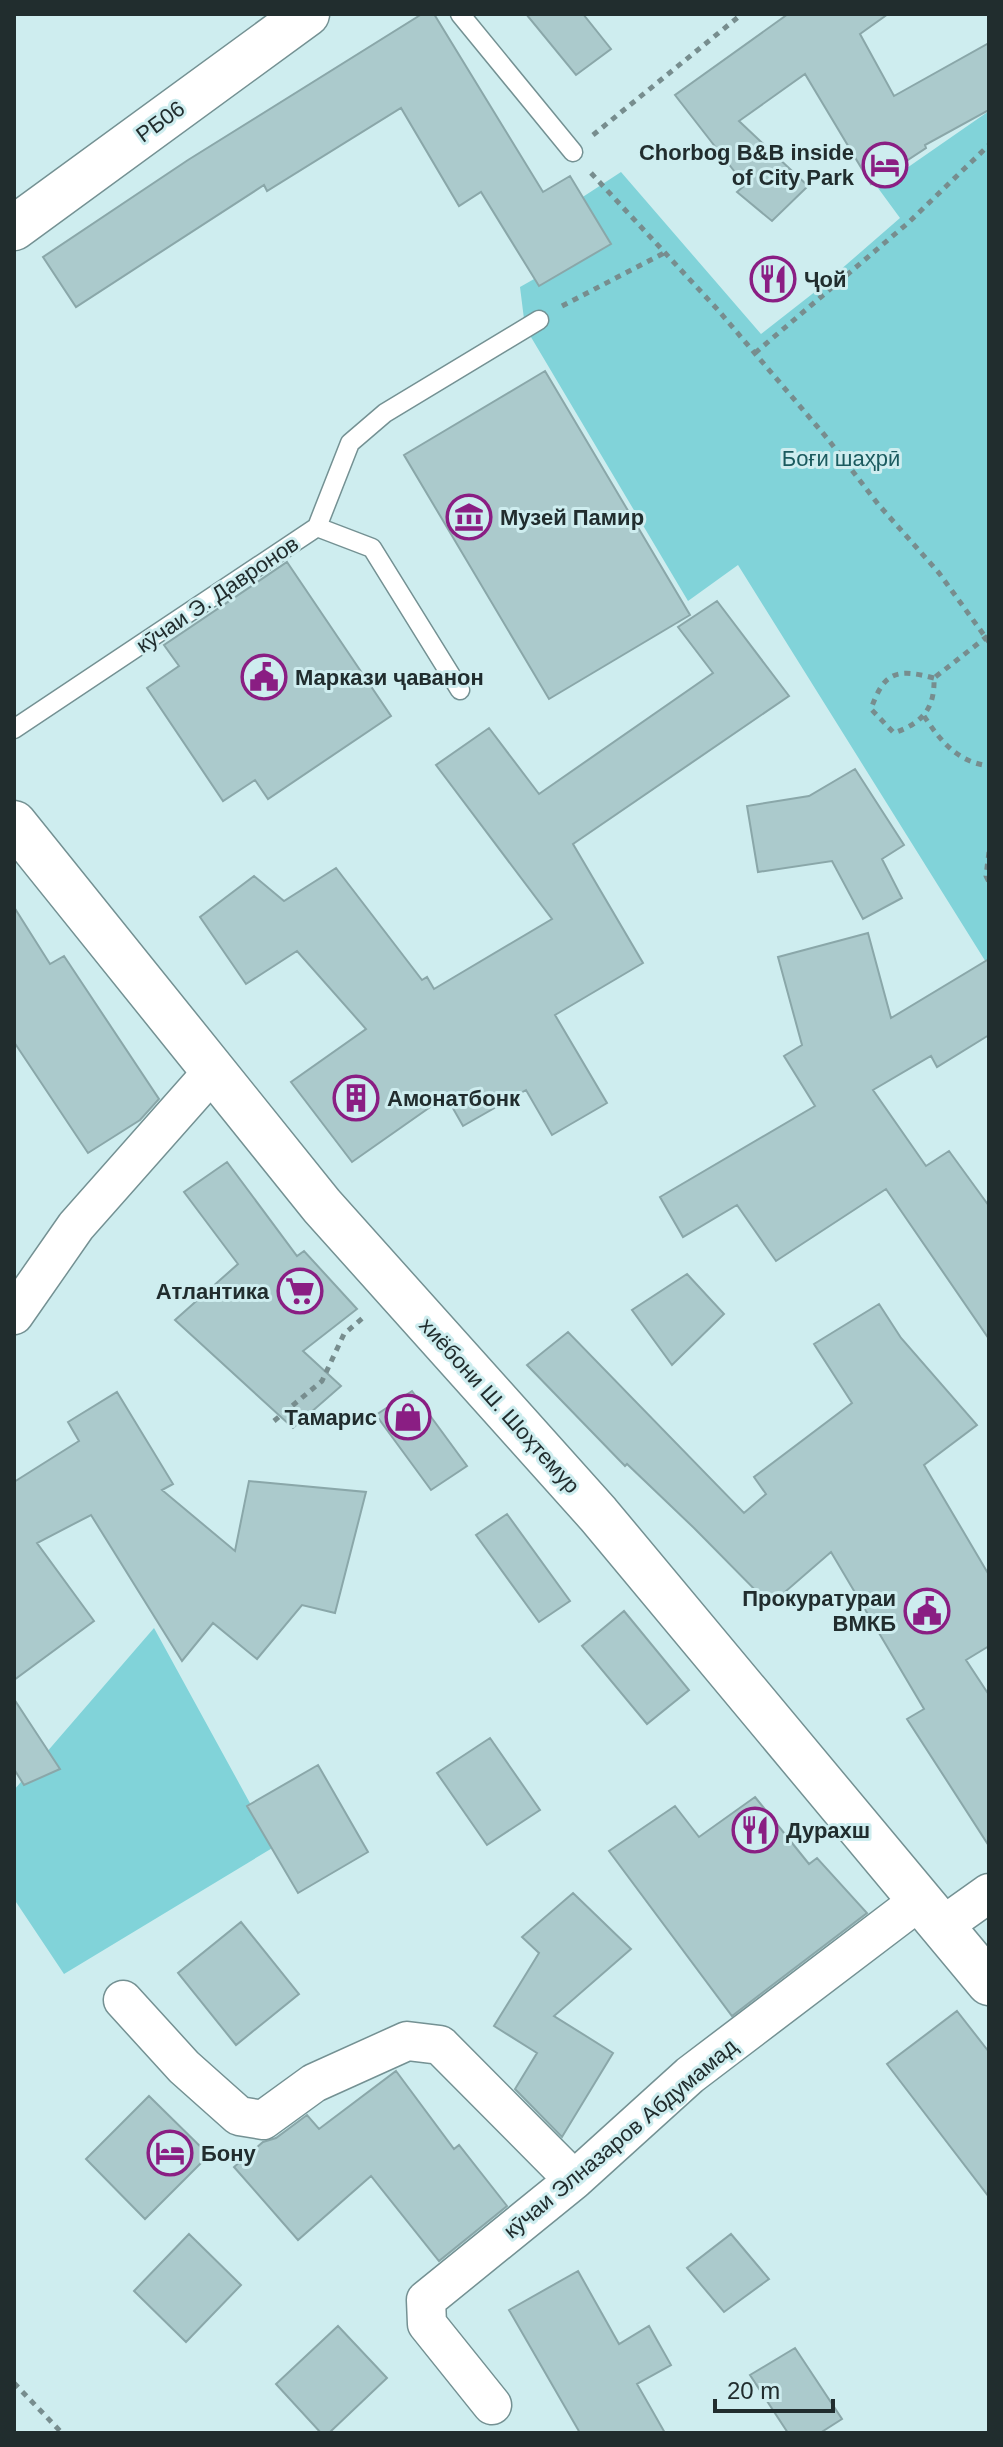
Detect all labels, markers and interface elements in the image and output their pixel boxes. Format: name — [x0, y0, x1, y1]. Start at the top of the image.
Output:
street label: РБ06 — [131, 96, 189, 147]
place label: Chorbog B&B inside of City Park — [639, 140, 855, 190]
hotel icon: Chorbog B&B inside of City Park — [861, 141, 909, 189]
restaurant icon: Ҷой — [749, 255, 797, 303]
place label: Ҷой — [804, 267, 846, 292]
park label: Боғи шаҳрӣ — [782, 446, 900, 471]
museum icon: Музей Памир — [445, 493, 493, 541]
place label: Музей Памир — [500, 505, 644, 530]
street label: кӯчаи Э. Давронов — [131, 531, 303, 658]
public building icon: Маркази ҷаванон — [240, 653, 288, 701]
place label: Маркази ҷаванон — [295, 665, 484, 690]
building icon: Амонатбонк — [332, 1074, 380, 1122]
place label: Амонатбонк — [387, 1086, 521, 1111]
supermarket icon: Атлантика — [276, 1267, 324, 1315]
place label: Атлантика — [156, 1279, 270, 1304]
street label: хиёбони Ш. Шоҳтемур — [414, 1313, 585, 1498]
shop icon: Тамарис — [384, 1393, 432, 1441]
place label: Тамарис — [284, 1405, 377, 1430]
place label: Прокуратураи ВМКБ — [742, 1586, 896, 1636]
public building icon: Прокуратураи ВМКБ — [903, 1587, 951, 1635]
restaurant icon: Дурахш — [731, 1806, 779, 1854]
place label: Дурахш — [786, 1818, 870, 1843]
street label: кӯчаи Элназаров Абдумамад — [499, 2033, 742, 2243]
hotel icon: Бону — [146, 2129, 194, 2177]
place label: Бону — [201, 2141, 257, 2166]
scale bar — [715, 2363, 833, 2413]
text: 20 m — [727, 2377, 780, 2404]

